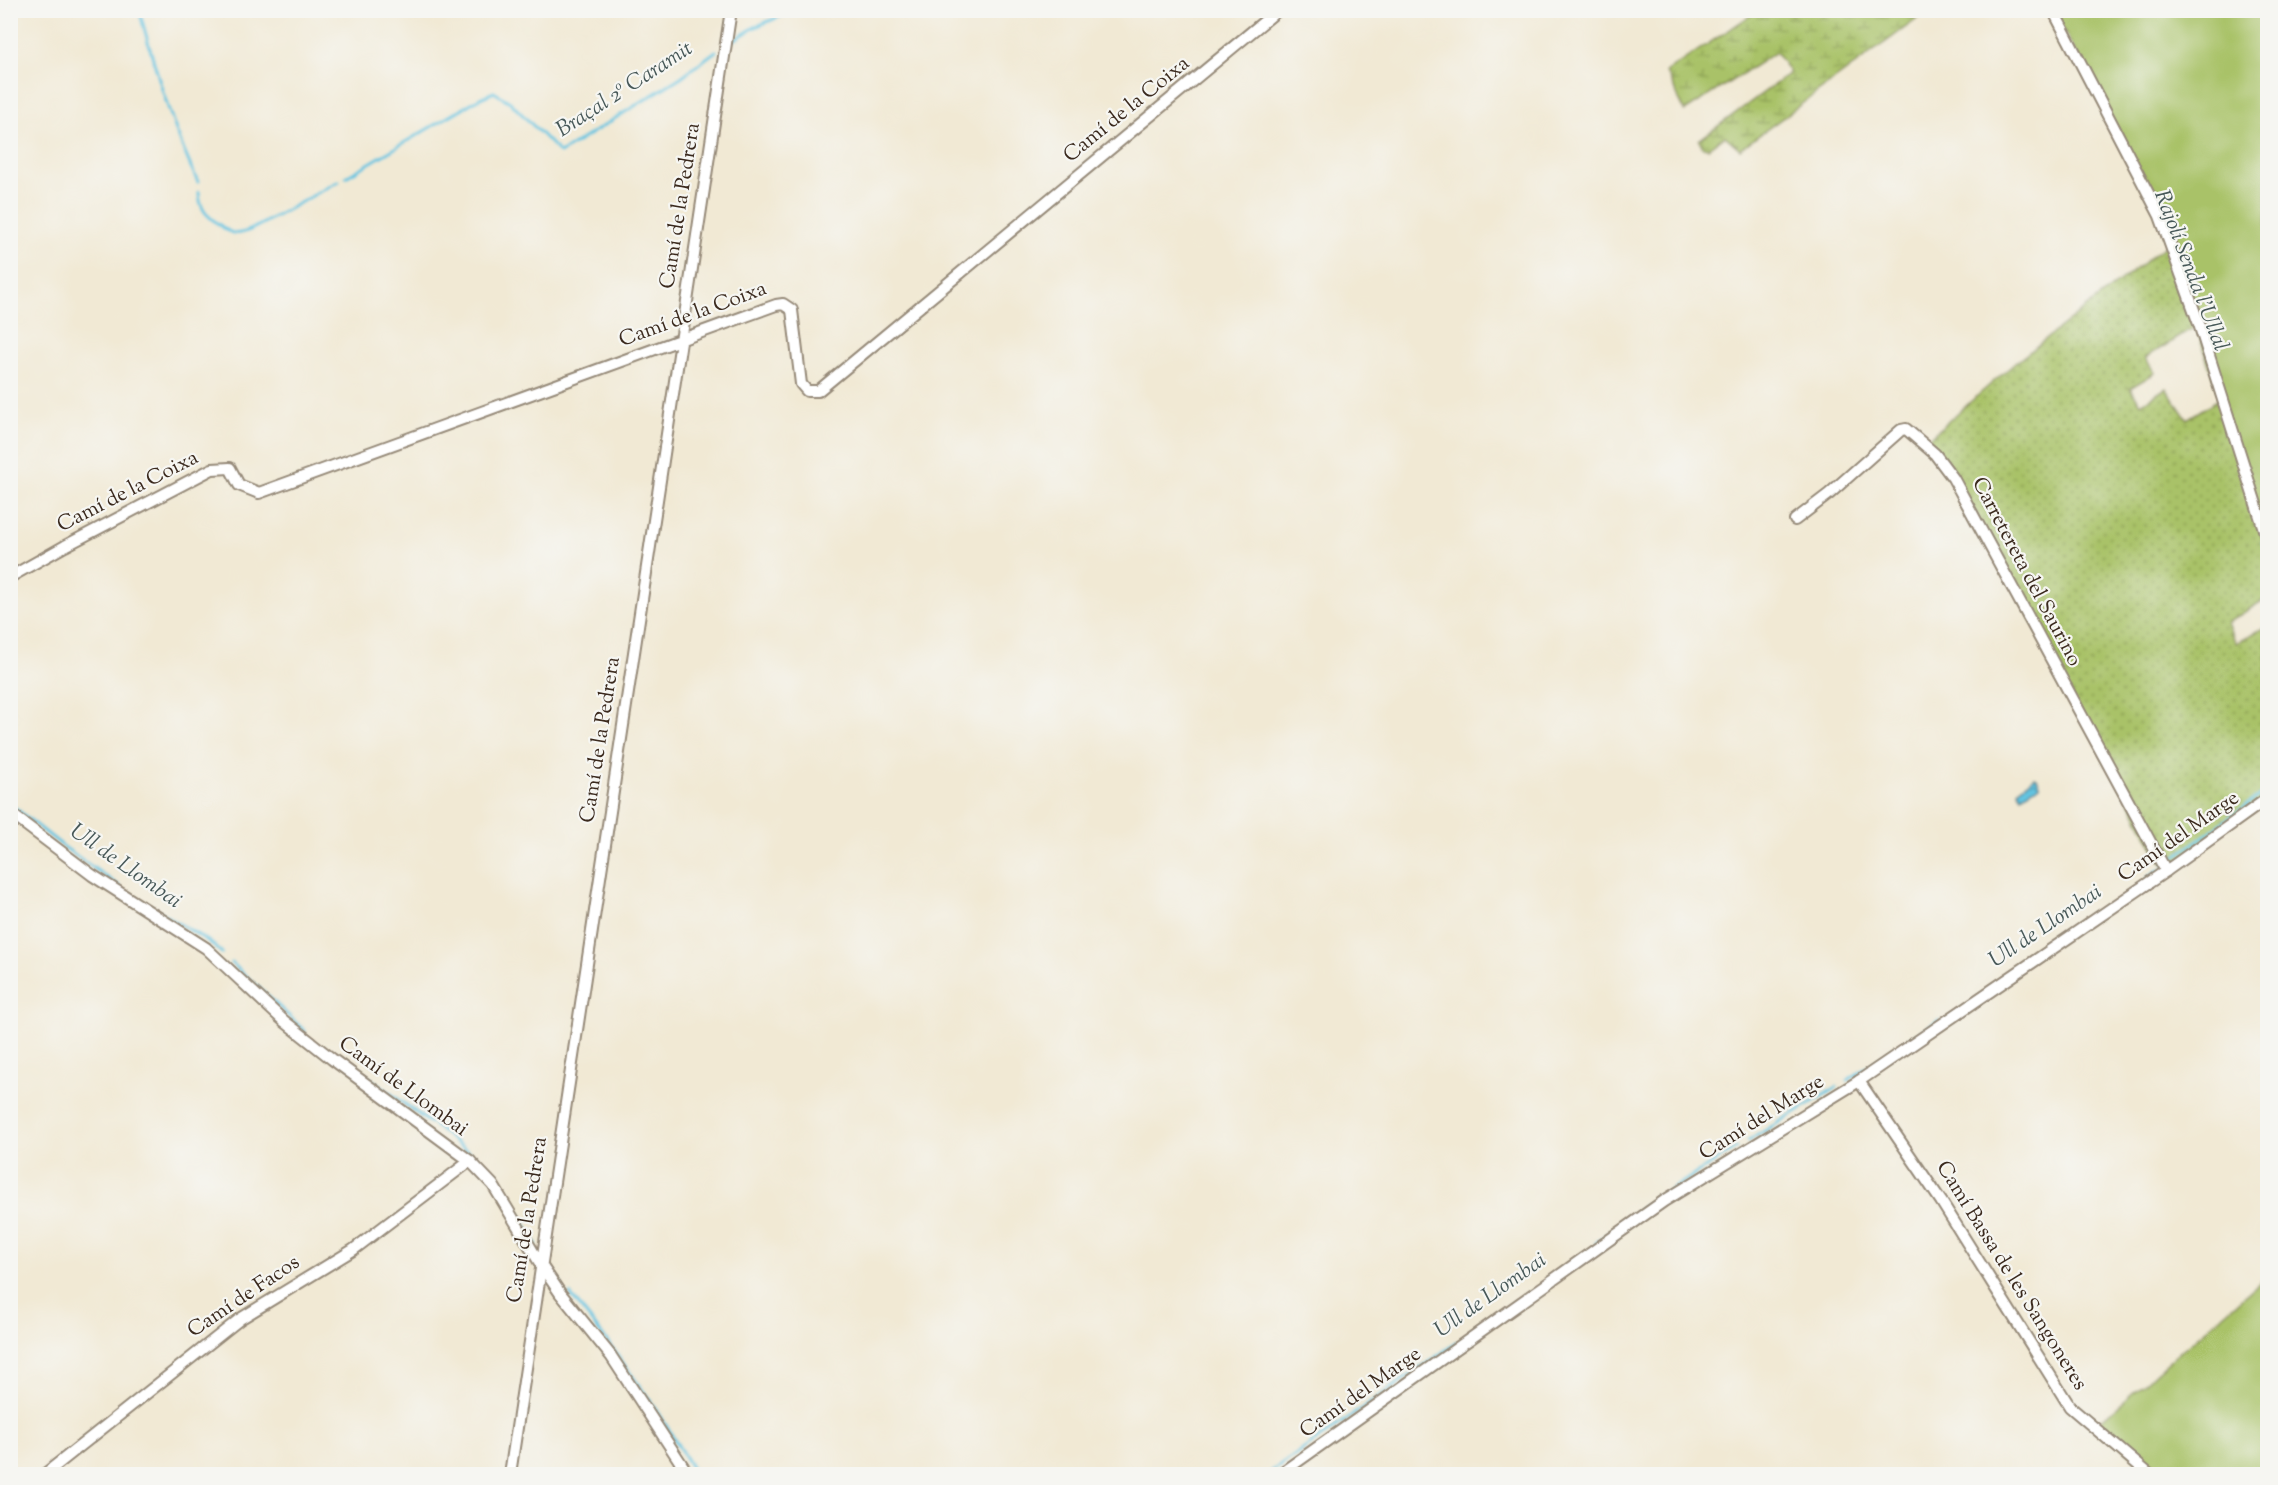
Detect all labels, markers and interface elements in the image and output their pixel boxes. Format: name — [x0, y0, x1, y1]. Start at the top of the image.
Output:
water label: Braçal 2º Caramit — [550, 33, 700, 146]
street label: Camí de la Coixa — [1057, 49, 1197, 170]
street label: Camí de la Pedrera — [653, 121, 709, 291]
water label: Rajolí Senda l'Ullal — [2145, 186, 2236, 356]
street label: Camí de la Coixa — [615, 274, 771, 356]
street label: Camí de la Coixa — [52, 443, 204, 541]
street label: Carretereta del Saurino — [1963, 472, 2089, 672]
street label: Camí de la Pedrera — [573, 655, 629, 825]
street label: Camí del Marge — [2112, 784, 2246, 890]
water label: Ull de Llombai — [62, 817, 188, 917]
water label: Ull de Llombai — [1983, 877, 2109, 977]
street label: Camí de Llombai — [332, 1030, 474, 1144]
street label: Camí del Marge — [1694, 1068, 1830, 1168]
street label: Camí de la Pedrera — [500, 1135, 556, 1305]
street label: Camí Bassa de les Sangoneres — [1928, 1155, 2094, 1397]
water label: Ull de Llombai — [1428, 1246, 1554, 1346]
street label: Camí de Facos — [182, 1248, 306, 1346]
street label: Camí del Marge — [1294, 1340, 1428, 1446]

